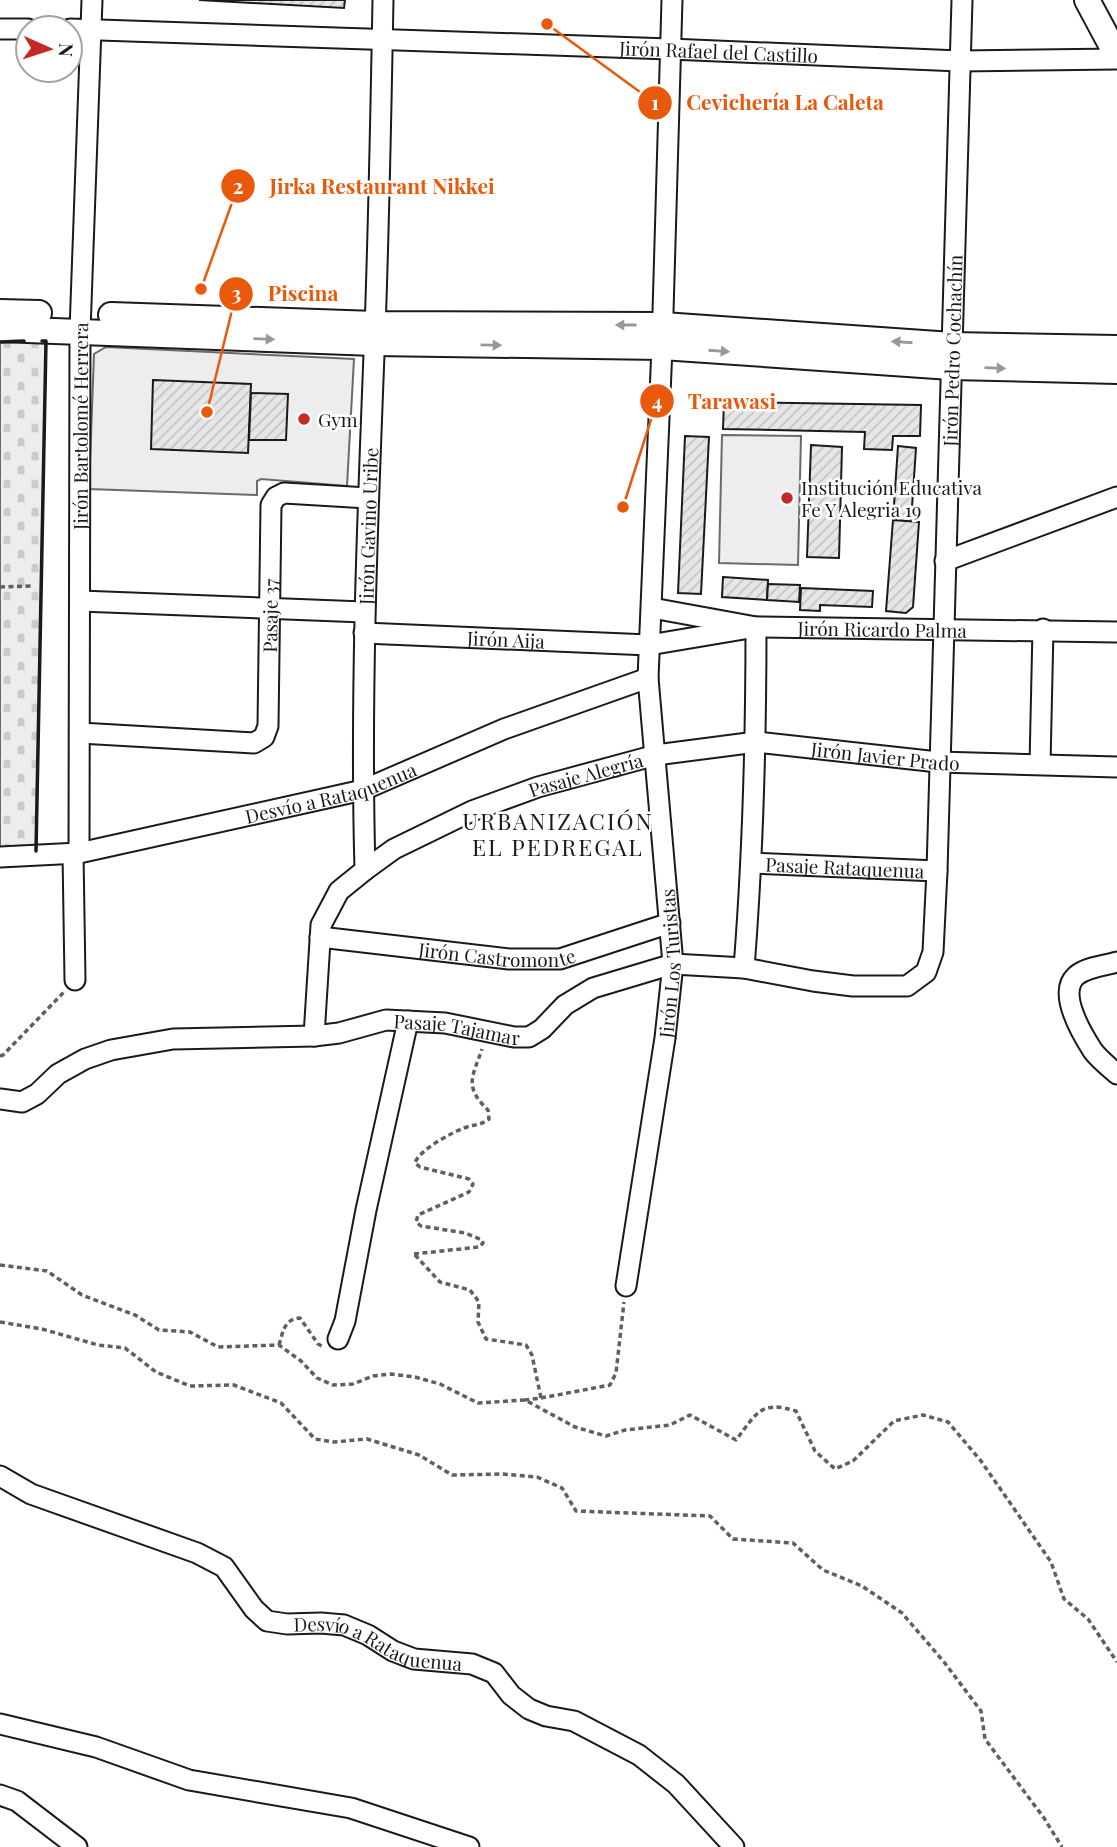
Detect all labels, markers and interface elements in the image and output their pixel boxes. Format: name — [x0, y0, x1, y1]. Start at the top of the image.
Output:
north arrow — [14, 14, 84, 84]
street label: Jirón Rafael del Castillo — [618, 34, 819, 68]
text: N — [54, 42, 80, 58]
callout: Cevichería La Caleta — [637, 82, 898, 124]
text: 1 — [651, 87, 659, 115]
text: Cevichería La Caleta — [686, 87, 884, 115]
callout: Jirka Restaurant Nikkei — [220, 165, 509, 207]
text: 2 — [233, 171, 244, 199]
text: Jirka Restaurant Nikkei — [268, 171, 495, 199]
street label: Jirón Pedro Cochachín — [936, 254, 968, 448]
callout: Piscina — [219, 273, 352, 315]
text: 3 — [231, 278, 241, 306]
text: Piscina — [268, 278, 338, 306]
one-way arrow — [615, 319, 637, 331]
street label: Jirón Bartolomé Herrera — [67, 321, 93, 531]
one-way arrow — [253, 333, 275, 344]
one-way arrow — [891, 336, 913, 347]
one-way arrow — [481, 339, 503, 351]
one-way arrow — [708, 346, 730, 357]
one-way arrow — [984, 362, 1006, 374]
callout: Tarawasi — [639, 380, 791, 422]
text: 4 — [651, 386, 663, 414]
text: Tarawasi — [688, 386, 777, 414]
place label: Gym — [318, 406, 358, 432]
marker: Gym — [296, 411, 312, 427]
street label: Jirón Gavino Uribe — [352, 447, 383, 606]
place label: Institución Educativa Fe Y Alegria 19 — [801, 474, 982, 522]
marker: Institución Educativa Fe Y Alegria 19 — [779, 490, 795, 506]
street label: Pasaje 37 — [256, 578, 283, 653]
street label: Jirón Ricardo Palma — [796, 615, 968, 643]
street label: Jirón Aija — [465, 624, 546, 654]
street label: Jirón Javier Prado — [809, 735, 960, 776]
street label: Pasaje Alegría — [525, 746, 646, 803]
street label: Desvío a Rataquenua — [242, 755, 421, 829]
district label: URBANIZACIÓN EL PEDREGAL — [462, 805, 654, 862]
street label: Pasaje Rataquenua — [765, 851, 925, 883]
street label: Jirón Los Turistas — [652, 888, 686, 1040]
street label: Jirón Castromonte — [416, 935, 579, 972]
street label: Pasaje Tajamar — [393, 1007, 520, 1050]
street label: Desvío a Rataquenua — [293, 1610, 464, 1676]

